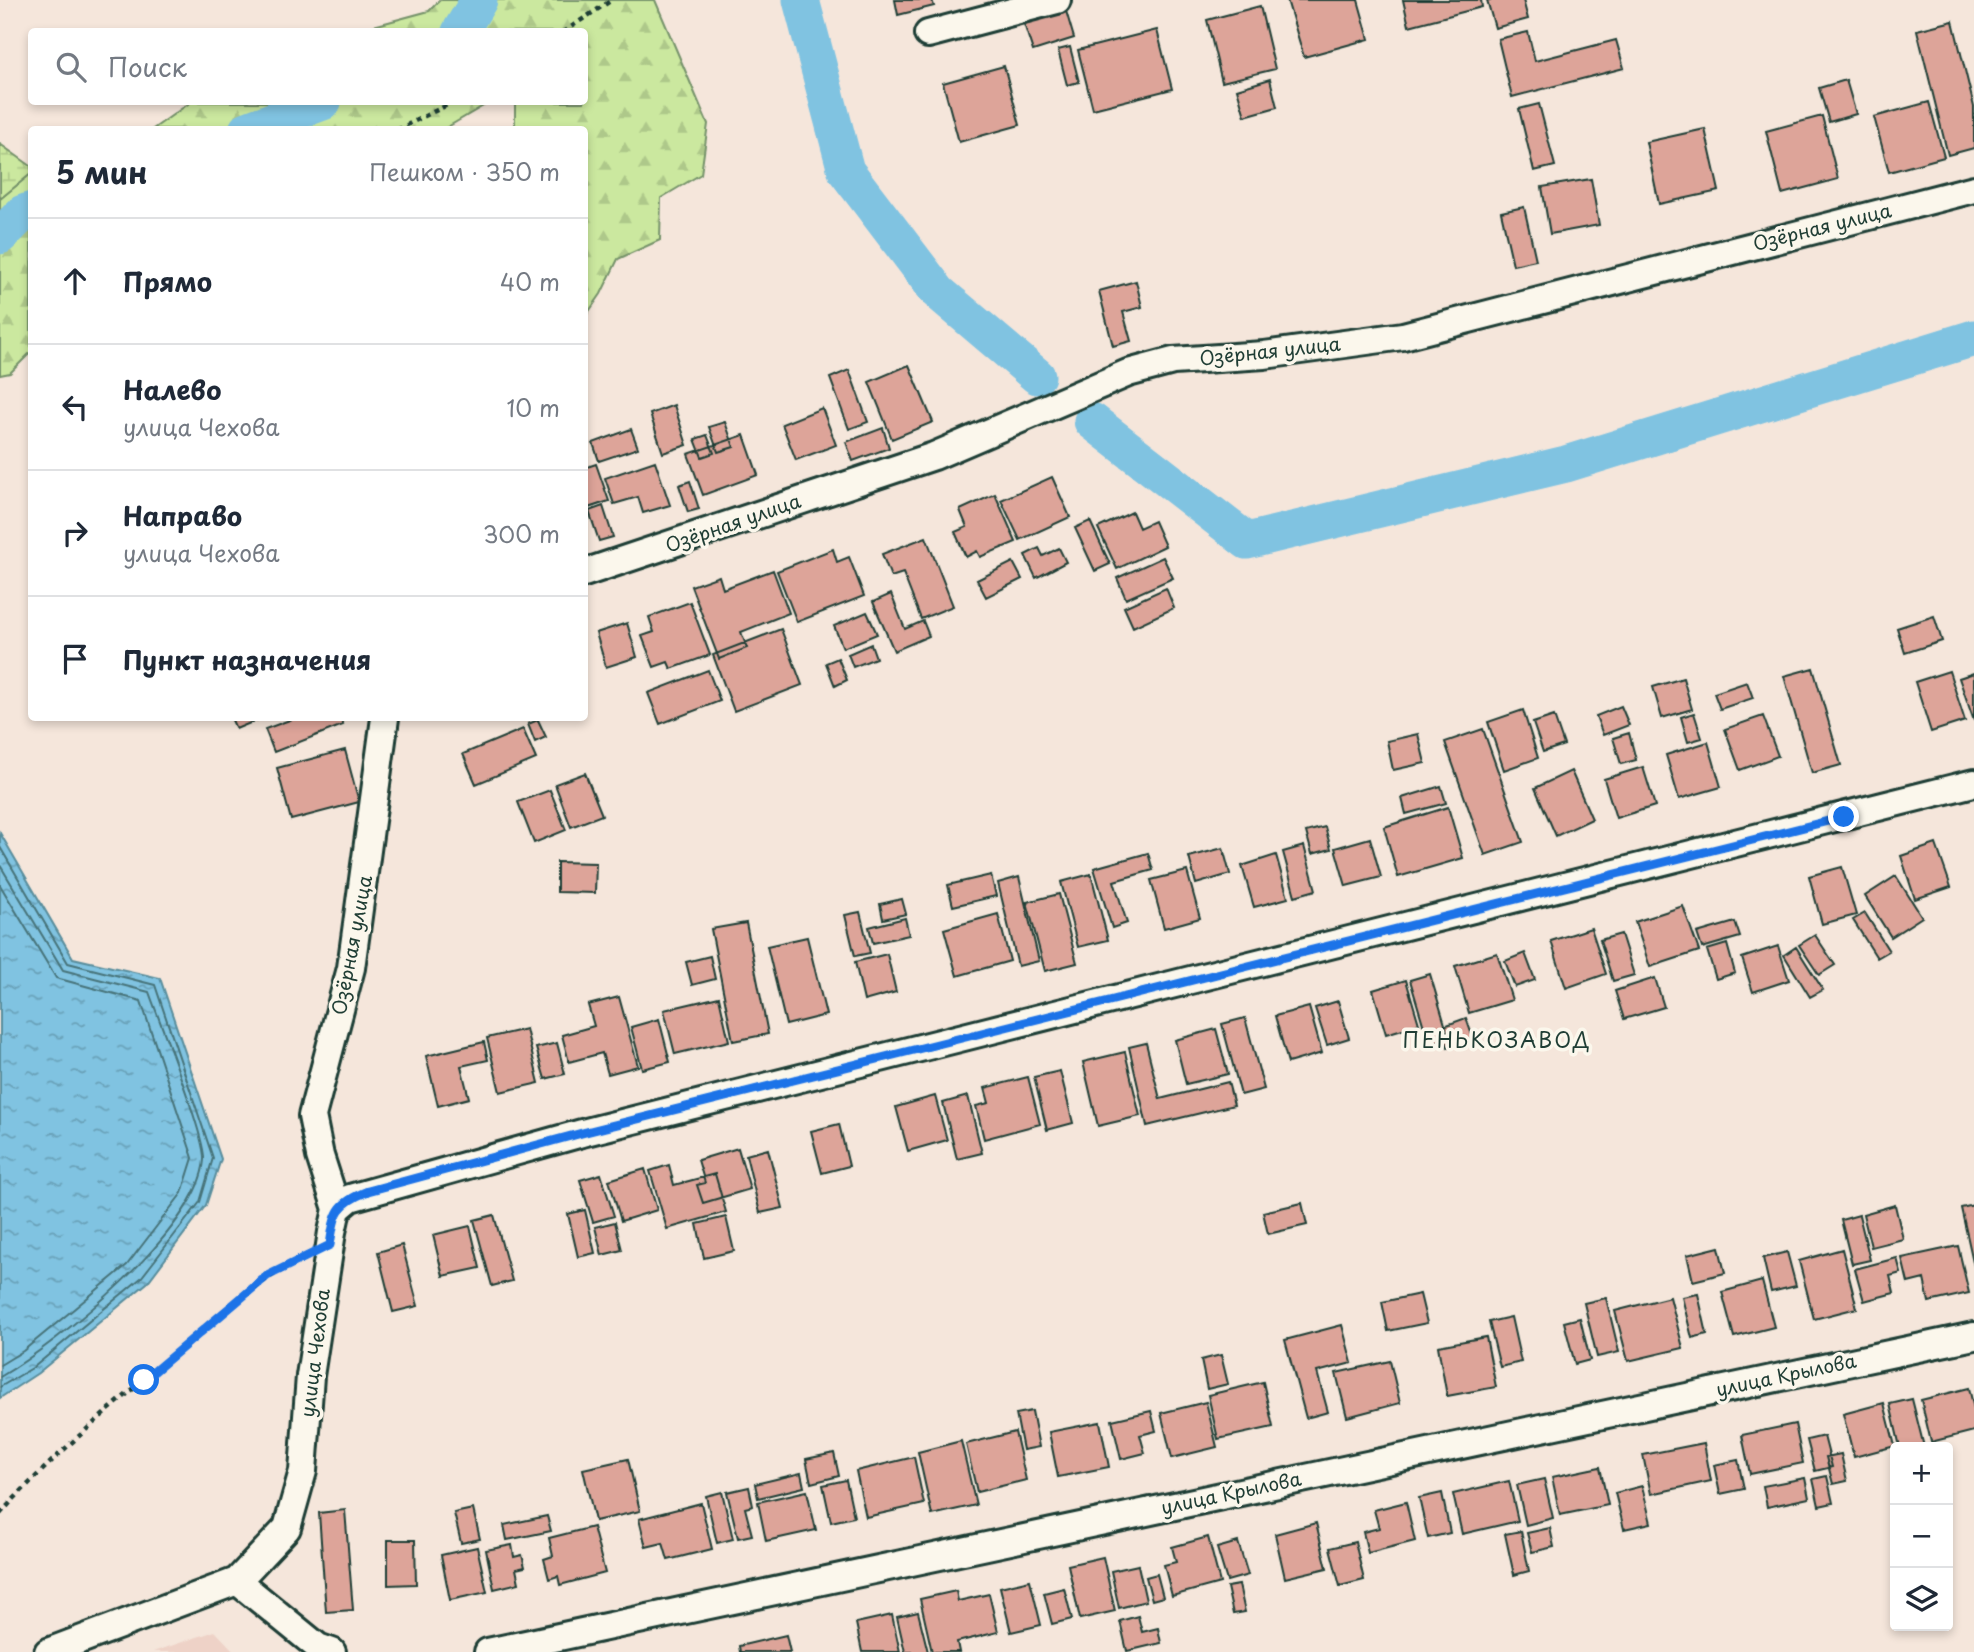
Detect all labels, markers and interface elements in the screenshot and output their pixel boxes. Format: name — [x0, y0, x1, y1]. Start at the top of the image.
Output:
search box — [28, 28, 588, 105]
text: Поиск — [108, 47, 187, 86]
icon: search — [52, 48, 90, 86]
text: 5 мин — [56, 149, 148, 194]
text: Пешком · 350 m — [369, 154, 560, 189]
street label: Озёрная улица — [1750, 195, 1894, 257]
icon: ahead — [56, 262, 94, 300]
text: Прямо — [123, 262, 212, 301]
text: 40 m — [500, 264, 560, 299]
street label: Озёрная улица — [1198, 329, 1342, 371]
text: Налево — [123, 370, 221, 409]
icon: left — [56, 388, 94, 426]
text: 10 m — [506, 390, 560, 425]
text: улица Чехова — [123, 409, 280, 444]
street label: Озёрная улица — [661, 486, 804, 558]
text: Направо — [123, 496, 242, 535]
icon: right — [56, 514, 94, 552]
text: 300 m — [483, 516, 560, 551]
text: улица Чехова — [123, 535, 280, 570]
icon: arrive — [56, 640, 94, 678]
text: Пункт назначения — [123, 640, 371, 679]
route end — [1828, 801, 1859, 832]
street label: Озёрная улица — [324, 872, 378, 1017]
district label: ПЕНЬКОЗАВОД — [1403, 1023, 1591, 1055]
street label: улица Чехова — [292, 1287, 336, 1419]
street label: улица Крылова — [1713, 1345, 1859, 1403]
route start — [128, 1364, 159, 1395]
map controls — [1890, 1442, 1953, 1631]
button: + — [1890, 1442, 1953, 1505]
street label: улица Крылова — [1158, 1463, 1304, 1521]
button: − — [1890, 1505, 1953, 1568]
button: layers — [1890, 1568, 1953, 1631]

